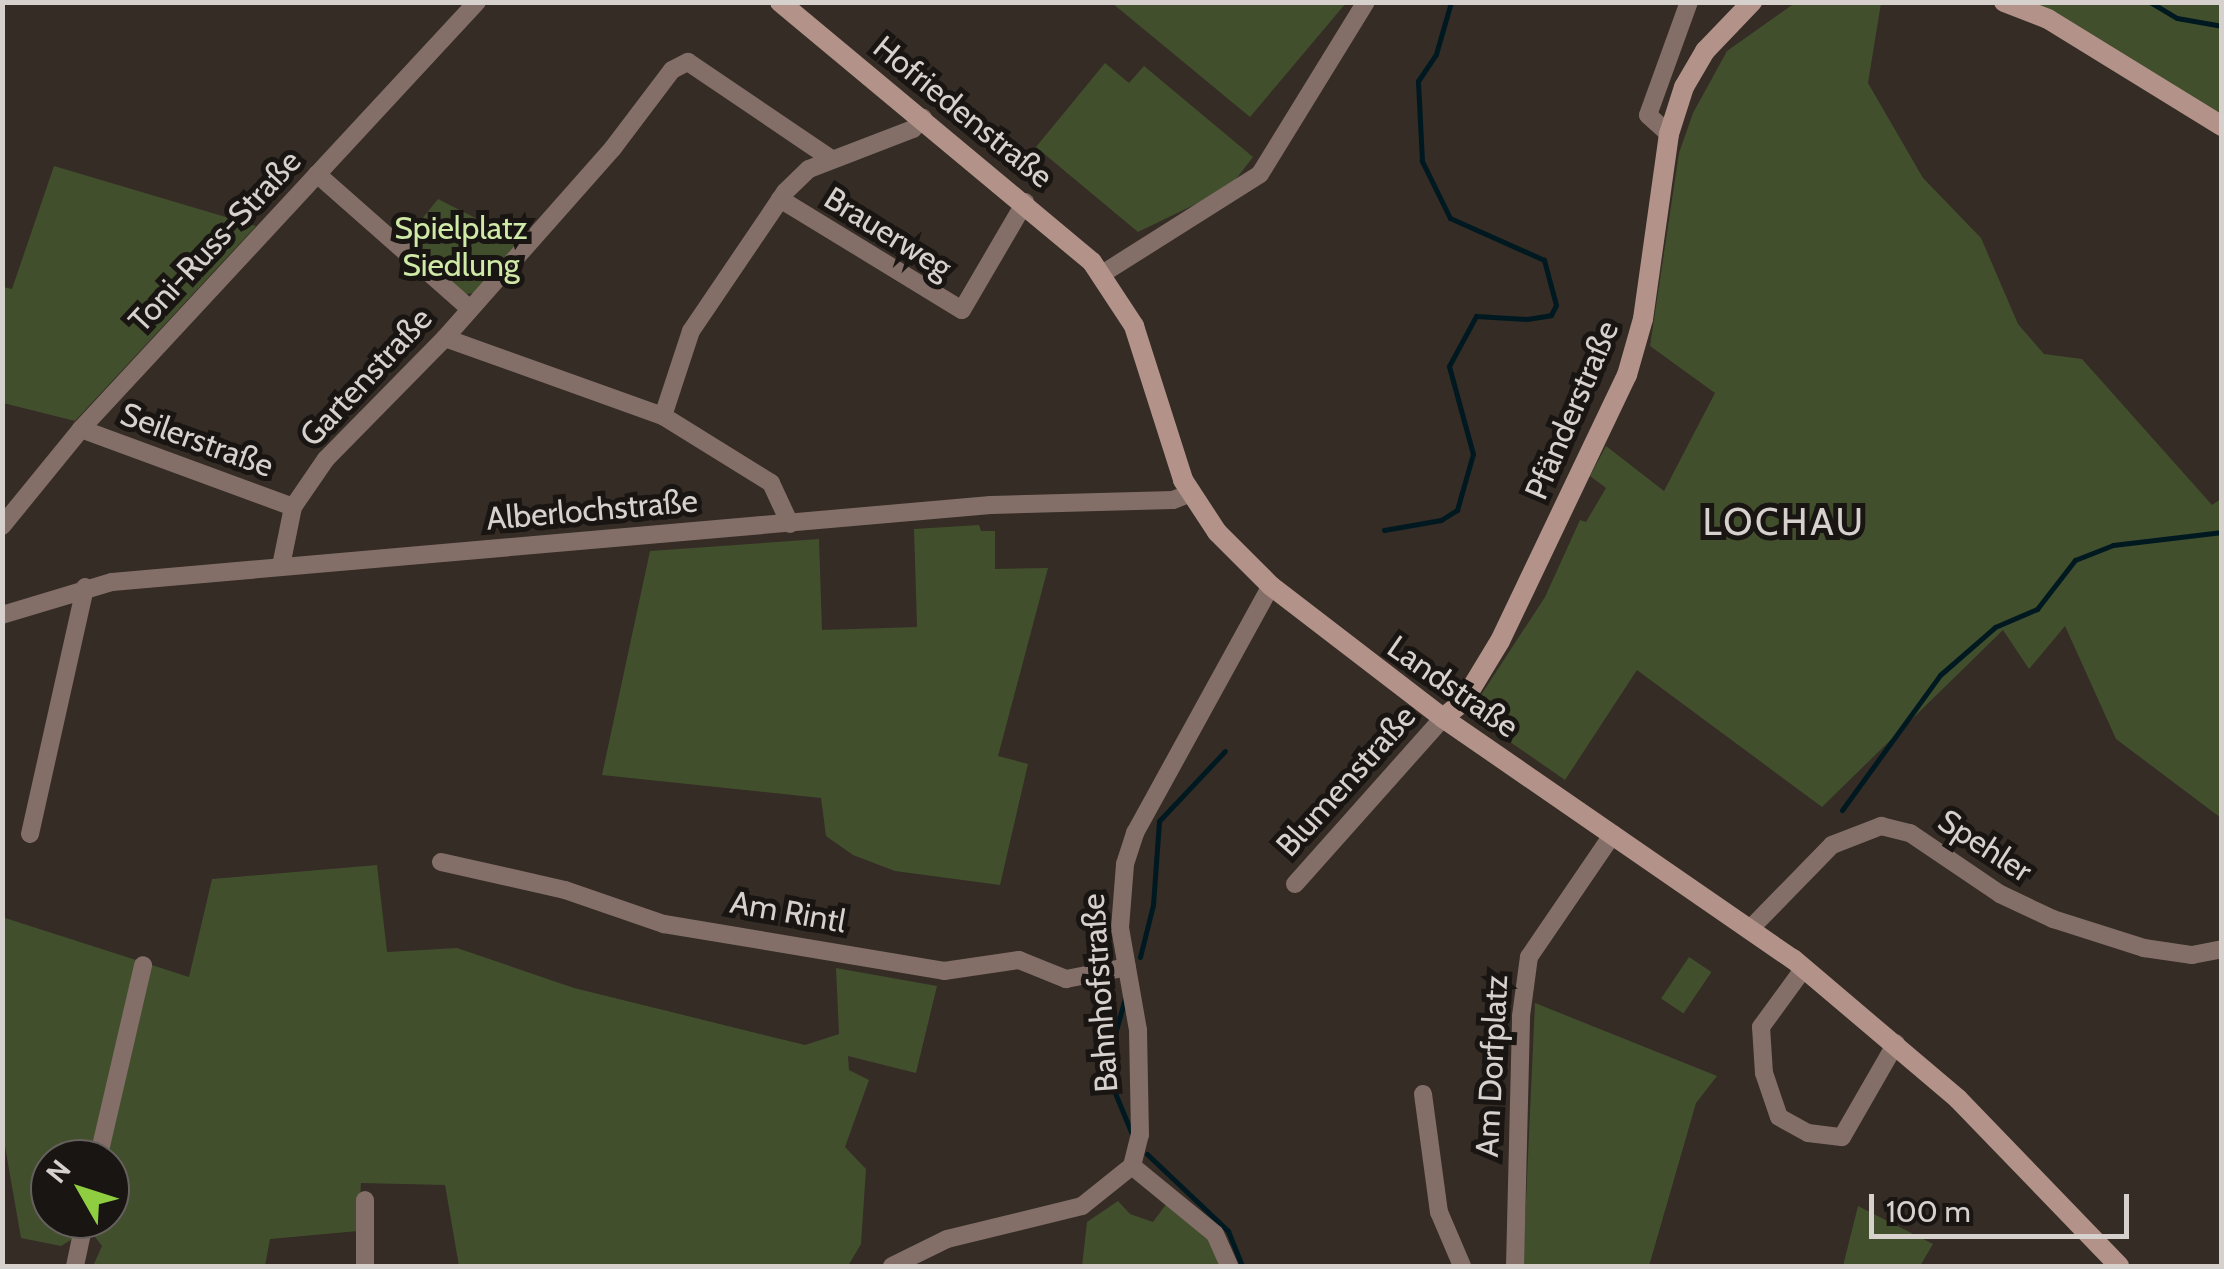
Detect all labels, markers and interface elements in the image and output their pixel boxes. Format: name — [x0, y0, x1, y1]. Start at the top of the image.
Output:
street label: Hofriedenstraße — [866, 28, 1060, 196]
street label: Toni-Russ-Straße — [121, 142, 309, 340]
street label: Brauerweg — [817, 179, 959, 287]
park label: Spielplatz Siedlung — [394, 210, 528, 285]
street label: Gartenstraße — [292, 300, 440, 454]
street label: Pfänderstraße — [1517, 315, 1627, 505]
street label: Seilerstraße — [115, 395, 279, 485]
street label: Alberlochstraße — [485, 482, 699, 538]
district label: LOCHAU — [1703, 499, 1865, 545]
street label: Landstraße — [1380, 628, 1526, 746]
street label: Blumenstraße — [1268, 698, 1424, 864]
street label: Spehler — [1931, 802, 2039, 890]
street label: Am Rintl — [727, 883, 849, 941]
street label: Bahnhofstraße — [1074, 892, 1126, 1094]
street label: Am Dorfplatz — [1468, 974, 1516, 1158]
north arrow — [30, 1139, 130, 1239]
text: N — [39, 1153, 78, 1190]
scale bar — [1874, 1174, 2134, 1236]
text: 100 m — [1886, 1193, 1971, 1230]

